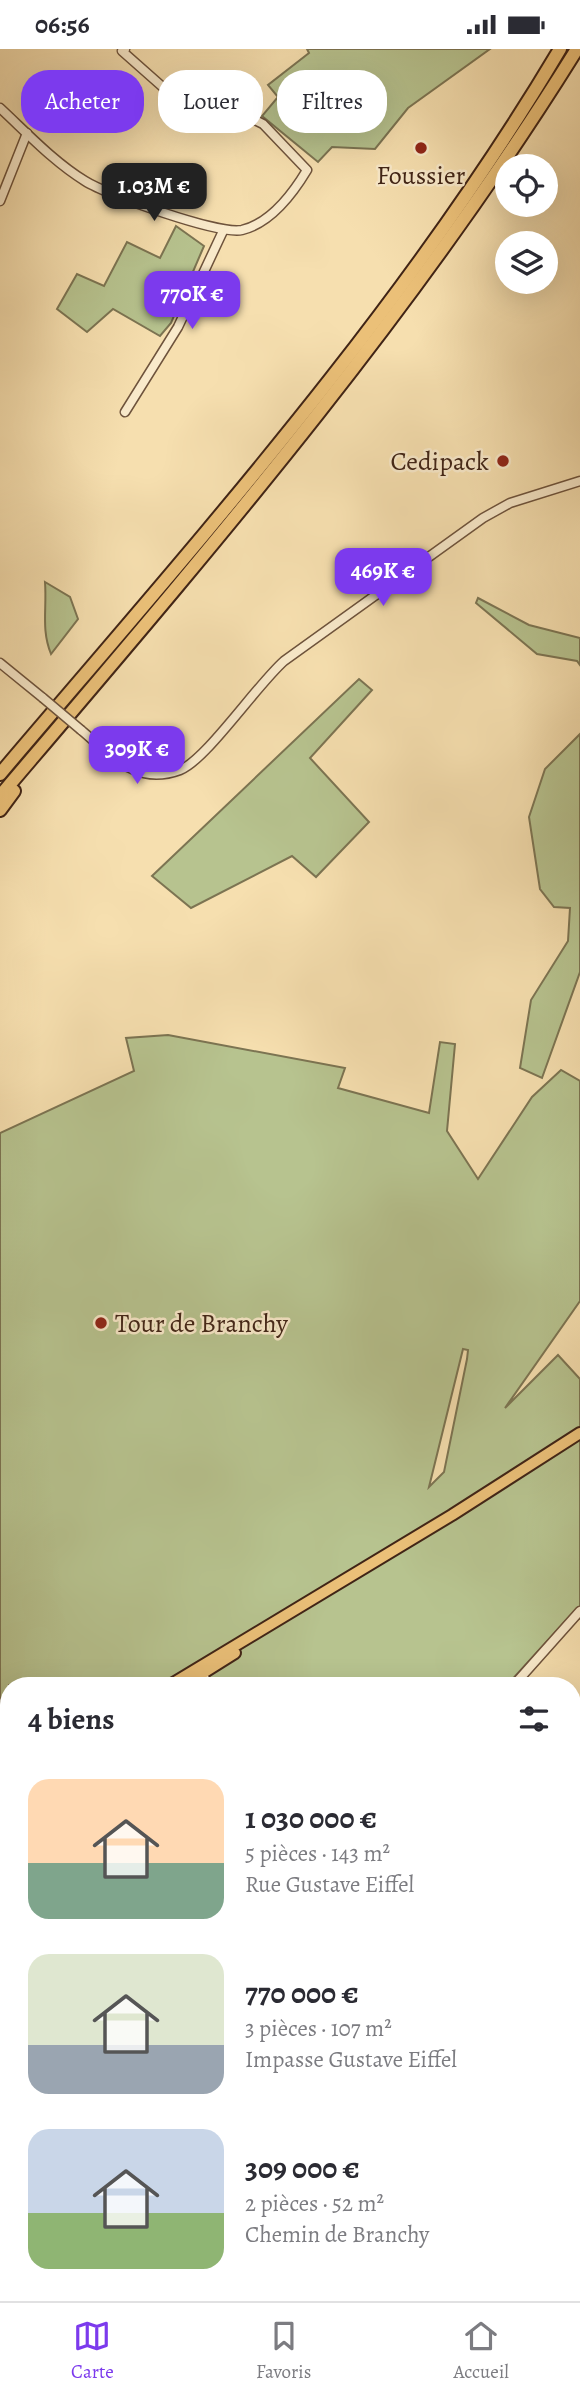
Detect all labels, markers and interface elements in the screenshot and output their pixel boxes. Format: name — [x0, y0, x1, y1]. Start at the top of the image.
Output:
text: 06:56 — [35, 7, 90, 42]
chip: Acheter — [21, 70, 144, 133]
chip: Louer — [158, 70, 263, 133]
chip: Filtres — [277, 70, 387, 133]
marker: Foussier — [413, 140, 429, 156]
map controls — [495, 154, 558, 294]
button: locate — [495, 154, 558, 217]
place label: Foussier — [377, 158, 466, 193]
pin: 1.03M € — [89, 163, 219, 223]
text: 1.03M € — [118, 170, 190, 201]
button: layers — [495, 231, 558, 294]
pin: 770K € — [135, 271, 249, 331]
text: 770K € — [160, 278, 224, 309]
place label: Cedipack — [391, 444, 489, 479]
marker: Cedipack — [495, 453, 511, 469]
pin: 469K € — [326, 549, 440, 608]
text: 469K € — [351, 555, 415, 586]
pin: 309K € — [80, 727, 194, 786]
text: 309K € — [105, 733, 169, 764]
place label: Tour de Branchy — [115, 1306, 288, 1341]
marker: Tour de Branchy — [93, 1315, 109, 1331]
text: 4 biens — [28, 1699, 114, 1739]
icon: filters — [515, 1700, 553, 1738]
text: 1 030 000 € — [245, 1798, 377, 1838]
icon: home — [84, 1807, 168, 1891]
text: 5 pièces · 143 m² — [245, 1838, 390, 1869]
text: Rue Gustave Eiffel — [245, 1869, 414, 1900]
text: 770 000 € — [245, 1973, 359, 2013]
icon: home — [84, 1982, 168, 2066]
text: 3 pièces · 107 m² — [245, 2013, 392, 2044]
text: Impasse Gustave Eiffel — [245, 2044, 457, 2075]
text: 309 000 € — [245, 2148, 360, 2188]
icon: home — [84, 2157, 168, 2241]
text: 2 pièces · 52 m² — [245, 2188, 384, 2219]
text: Chemin de Branchy — [245, 2219, 429, 2250]
tab: Carte — [71, 2317, 114, 2385]
tab: Favoris — [256, 2317, 311, 2385]
tab: Accueil — [453, 2317, 509, 2385]

